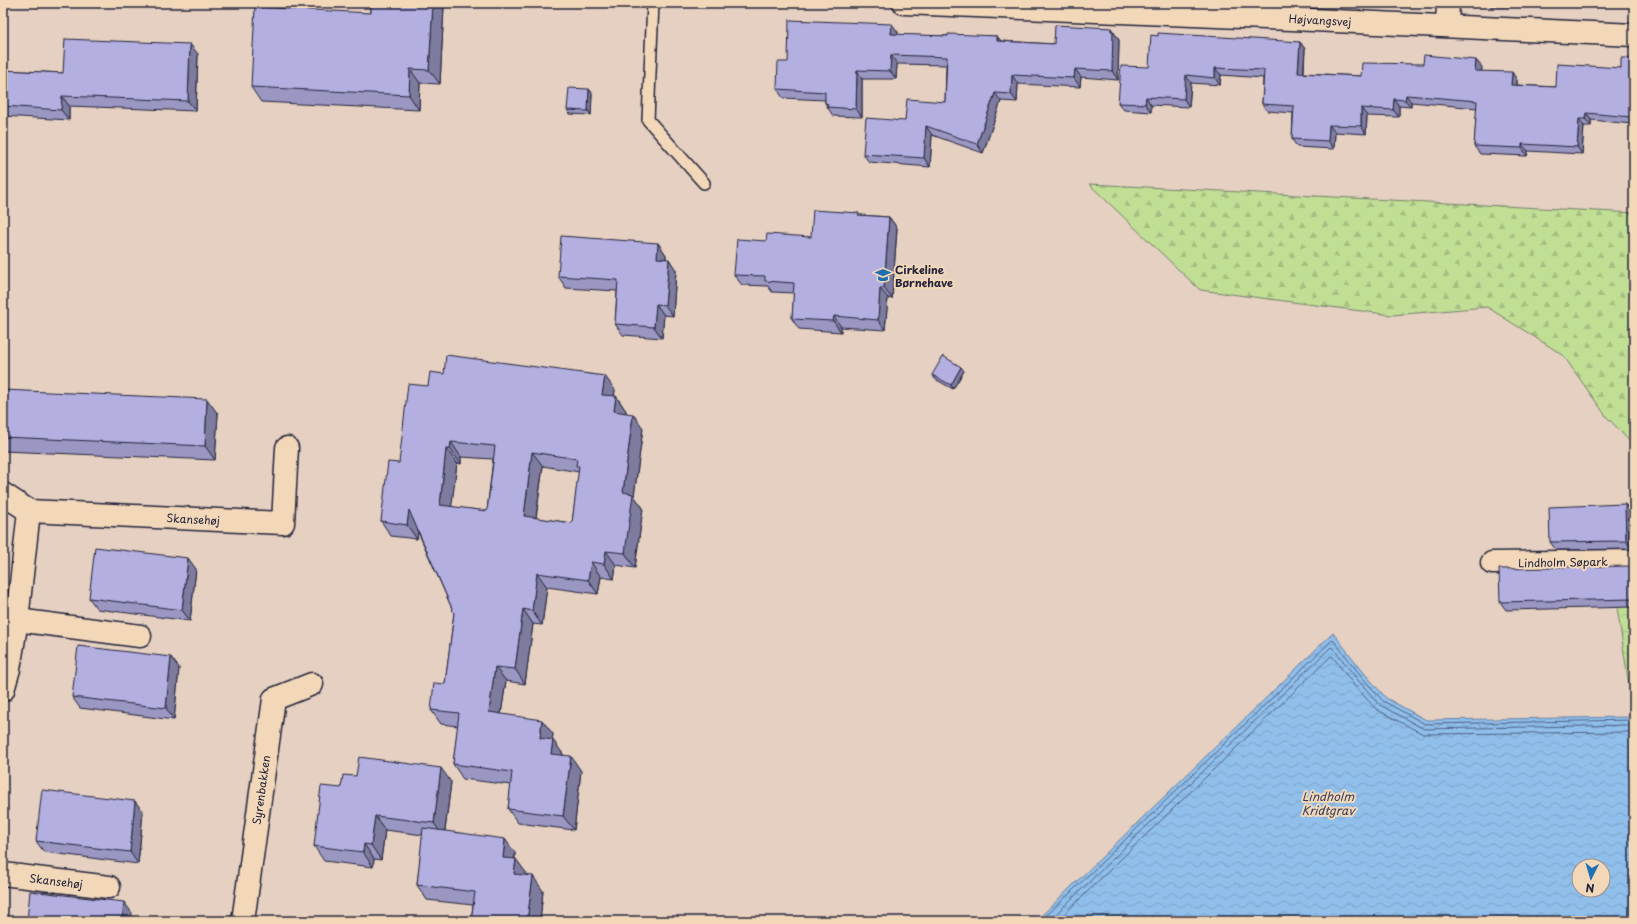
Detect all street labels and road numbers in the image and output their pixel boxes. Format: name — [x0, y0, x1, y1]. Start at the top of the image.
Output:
street label: Højvangsvej — [1288, 10, 1352, 30]
street label: Skansehøj — [166, 509, 220, 529]
street label: Lindholm Søpark — [1518, 553, 1608, 571]
street label: Syrenbakken — [248, 754, 274, 826]
street label: Skansehøj — [28, 869, 84, 893]

